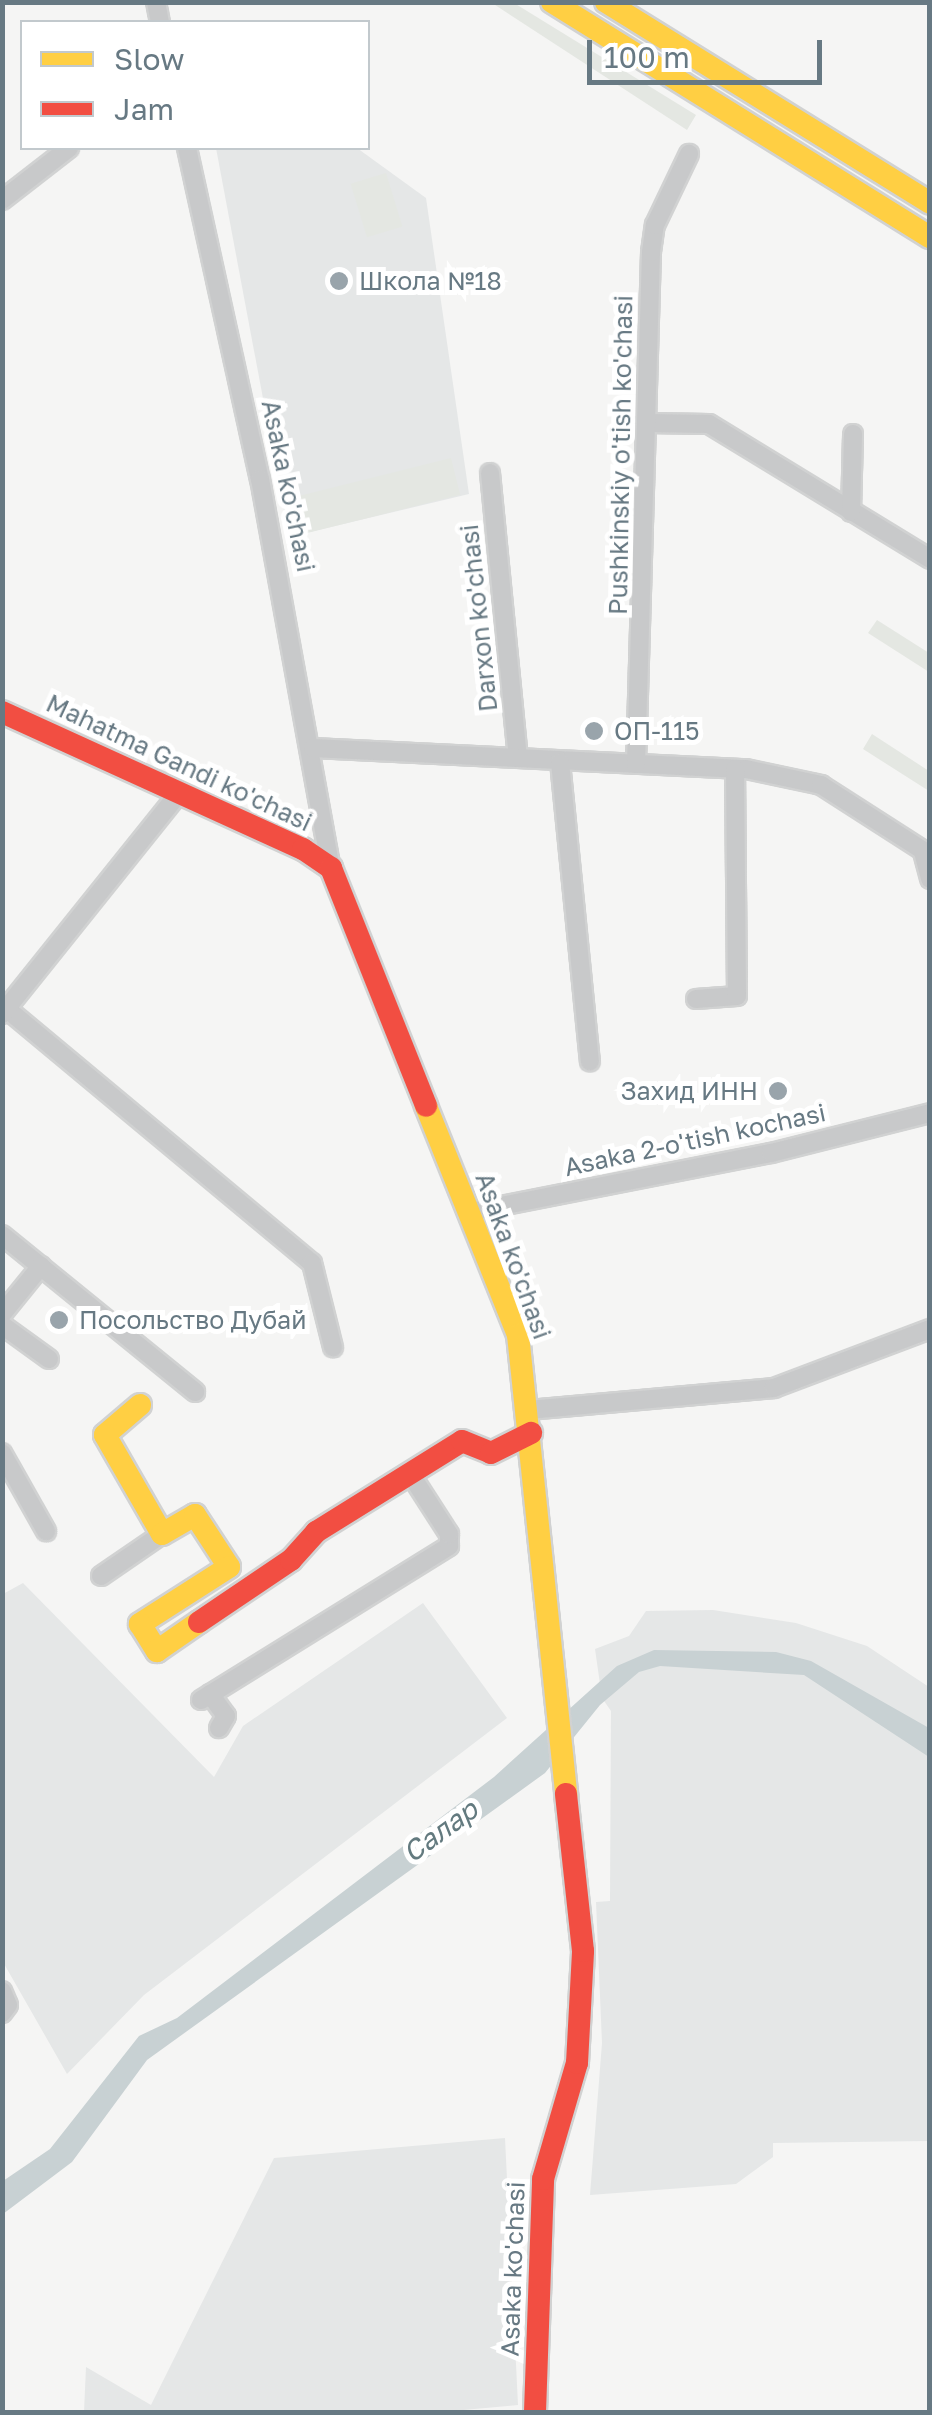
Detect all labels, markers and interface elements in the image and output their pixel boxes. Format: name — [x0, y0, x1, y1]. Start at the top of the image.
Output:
legend — [20, 20, 370, 150]
scale bar — [592, 20, 827, 82]
text: 100 m — [604, 39, 690, 75]
text: Slow — [114, 41, 185, 77]
text: Jam — [114, 91, 174, 127]
place label: Школа №18 — [359, 266, 502, 296]
marker: Школа №18 — [328, 270, 350, 292]
street label: Pushkinskiy o'tish ko'chasi — [603, 295, 639, 615]
street label: Asaka ko'chasi — [255, 397, 321, 575]
street label: Darxon ko'chasi — [454, 523, 504, 713]
street label: Mahatma Gandi ko'chasi — [41, 688, 317, 838]
place label: ОП-115 — [614, 716, 699, 746]
marker: ОП-115 — [583, 720, 605, 742]
place label: Захид ИНН — [621, 1076, 758, 1106]
marker: Захид ИНН — [767, 1080, 789, 1102]
street label: Asaka 2-o'tish kochasi — [562, 1098, 828, 1182]
street label: Asaka ko'chasi — [469, 1169, 557, 1343]
place label: Посольство Дубай — [79, 1305, 306, 1335]
marker: Посольство Дубай — [48, 1309, 70, 1331]
water label: Салар — [396, 1793, 484, 1869]
street label: Asaka ko'chasi — [495, 2181, 531, 2357]

